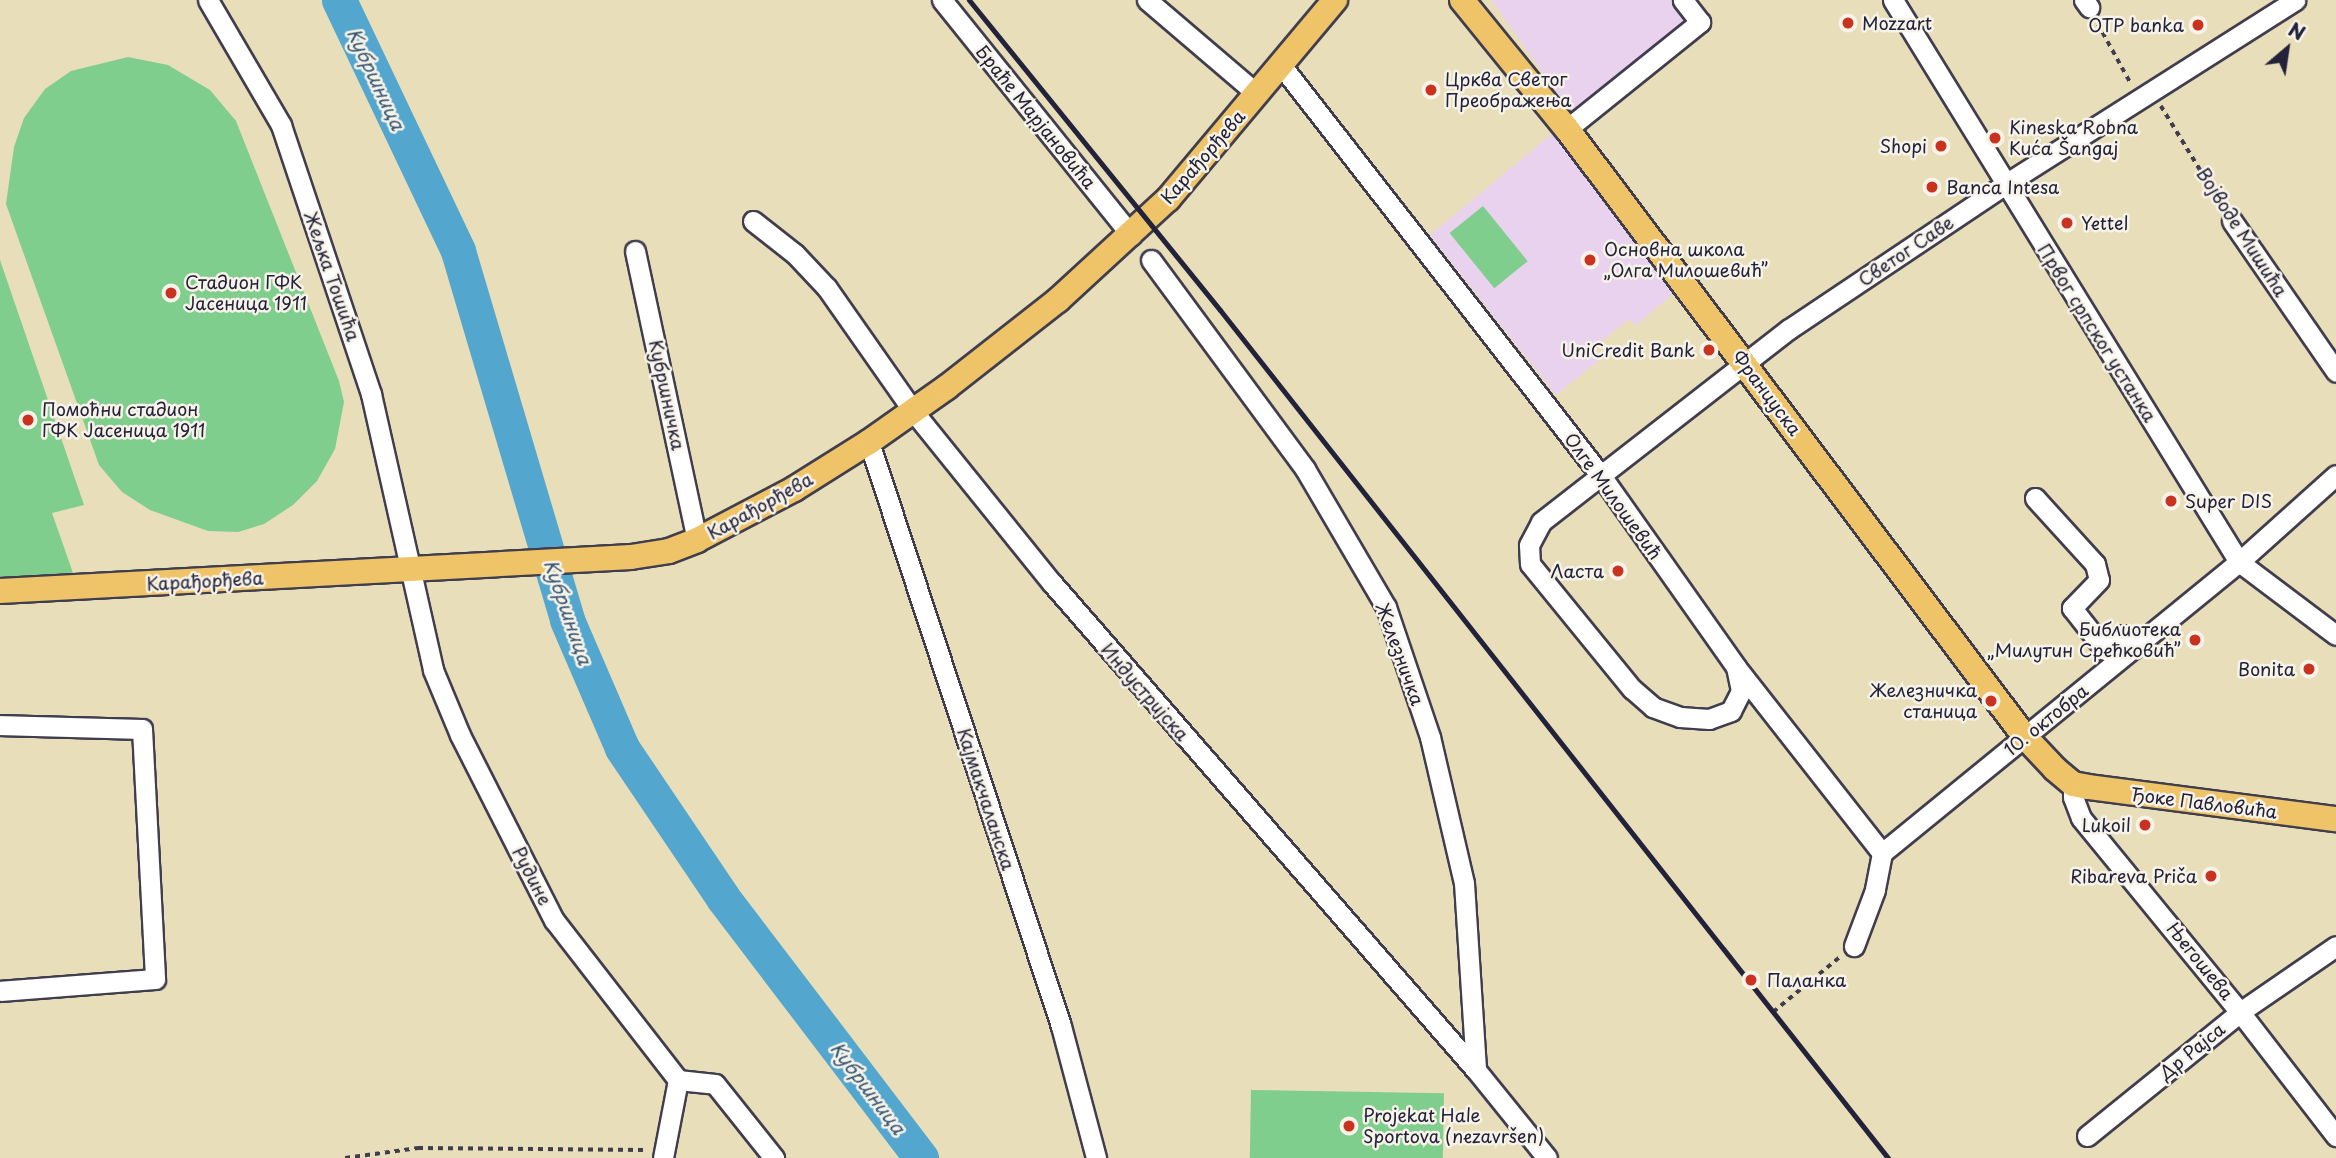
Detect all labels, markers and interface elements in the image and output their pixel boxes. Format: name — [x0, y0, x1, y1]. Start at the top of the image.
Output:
place label: Mozzart — [1862, 12, 1932, 34]
place label: OTP banka — [2087, 14, 2184, 36]
north arrow — [2252, 14, 2322, 84]
marker: Mozzart — [1840, 15, 1856, 31]
text: N — [2284, 15, 2311, 47]
marker: OTP banka — [2190, 17, 2206, 33]
water label: Кубршница — [342, 24, 410, 134]
street label: Браће Марјановића — [971, 40, 1101, 194]
place label: Црква Светог Преображења — [1445, 69, 1571, 112]
marker: Црква Светог Преображења — [1423, 82, 1439, 98]
street label: Карађорђева — [1156, 106, 1250, 208]
place label: Kineska Robna Kuća Šangaj — [2009, 117, 2137, 160]
marker: Kineska Robna Kuća Šangaj — [1987, 130, 2003, 146]
place label: Shopi — [1879, 135, 1927, 157]
marker: Shopi — [1933, 138, 1949, 154]
street label: Војводе Мишића — [2192, 163, 2292, 301]
place label: Banca Intesa — [1946, 176, 2059, 198]
marker: Banca Intesa — [1924, 179, 1940, 195]
street label: Жељка Тошића — [299, 207, 365, 345]
street label: Светог Саве — [1854, 211, 1958, 291]
place label: Yettel — [2081, 212, 2128, 234]
marker: Yettel — [2059, 215, 2075, 231]
place label: Основна школа „Олга Милошевић” — [1604, 239, 1771, 282]
street label: Првог српског устанка — [2033, 240, 2161, 426]
marker: Основна школа „Олга Милошевић” — [1582, 252, 1598, 268]
place label: Стадион ГФК Јасеница 1911 — [185, 272, 307, 314]
marker: Стадион ГФК Јасеница 1911 — [163, 285, 179, 301]
street label: Кубршничка — [645, 338, 689, 452]
place label: UniCredit Bank — [1561, 339, 1695, 361]
marker: UniCredit Bank — [1701, 342, 1717, 358]
street label: Француска — [1728, 346, 1806, 440]
place label: Помоћни стадион ГФК Јасеница 1911 — [42, 399, 208, 442]
marker: Помоћни стадион ГФК Јасеница 1911 — [20, 412, 36, 428]
street label: Олге Милошевић — [1559, 428, 1667, 564]
street label: Карађорђева — [704, 468, 816, 544]
place label: Super DIS — [2185, 490, 2273, 512]
marker: Super DIS — [2163, 493, 2179, 509]
water label: Кубршница — [539, 556, 597, 668]
place label: Ласта — [1550, 560, 1604, 582]
marker: Ласта — [1610, 563, 1626, 579]
street label: Карађорђева — [146, 567, 264, 595]
street label: Железничка — [1371, 600, 1429, 708]
place label: Библиотека „Милутин Срећковић” — [1988, 619, 2181, 662]
marker: Библиотека „Милутин Срећковић” — [2187, 632, 2203, 648]
street label: Индустријска — [1097, 639, 1193, 745]
place label: Bonita — [2238, 658, 2295, 680]
marker: Bonita — [2301, 661, 2317, 677]
street label: 10. октобра — [1999, 679, 2093, 761]
place label: Железничка станица — [1869, 680, 1977, 722]
marker: Железничка станица — [1983, 693, 1999, 709]
street label: Кајмакчаланска — [953, 725, 1019, 873]
street label: Ђоке Павловића — [2129, 783, 2279, 823]
place label: Lukoil — [2082, 814, 2131, 836]
marker: Lukoil — [2137, 817, 2153, 833]
street label: Рудине — [508, 843, 556, 909]
place label: Ribareva Priča — [2070, 865, 2197, 887]
marker: Ribareva Priča — [2203, 868, 2219, 884]
street label: Његошева — [2162, 918, 2238, 1004]
place label: Паланка — [1767, 969, 1846, 991]
marker: Паланка — [1741, 970, 1761, 990]
street label: Др Рајса — [2155, 1018, 2229, 1084]
water label: Кубршница — [826, 1037, 910, 1139]
place label: Projekat Hale Sportova (nezavršen) — [1363, 1105, 1545, 1148]
marker: Projekat Hale Sportova (nezavršen) — [1341, 1118, 1357, 1134]

